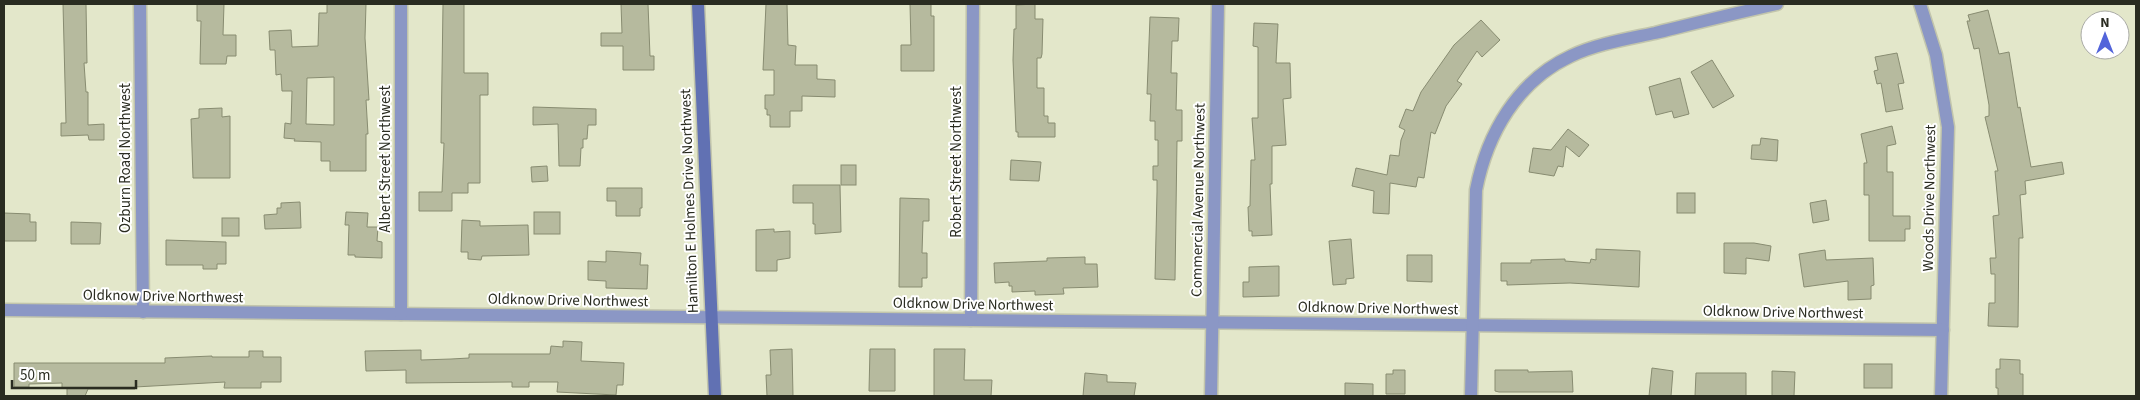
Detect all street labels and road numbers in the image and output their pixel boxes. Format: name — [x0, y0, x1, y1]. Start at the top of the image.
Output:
street label: Ozburn Road Northwest — [115, 83, 136, 233]
street label: Albert Street Northwest — [375, 85, 396, 233]
street label: Robert Street Northwest — [946, 86, 967, 238]
street label: Hamilton E Holmes Drive Northwest — [675, 89, 704, 313]
street label: Commercial Avenue Northwest — [1186, 103, 1211, 297]
street label: Woods Drive Northwest — [1918, 125, 1941, 272]
street label: Oldknow Drive Northwest — [83, 285, 243, 308]
street label: Oldknow Drive Northwest — [488, 289, 648, 312]
street label: Oldknow Drive Northwest — [893, 293, 1053, 316]
street label: Oldknow Drive Northwest — [1298, 297, 1458, 320]
street label: Oldknow Drive Northwest — [1703, 301, 1863, 324]

